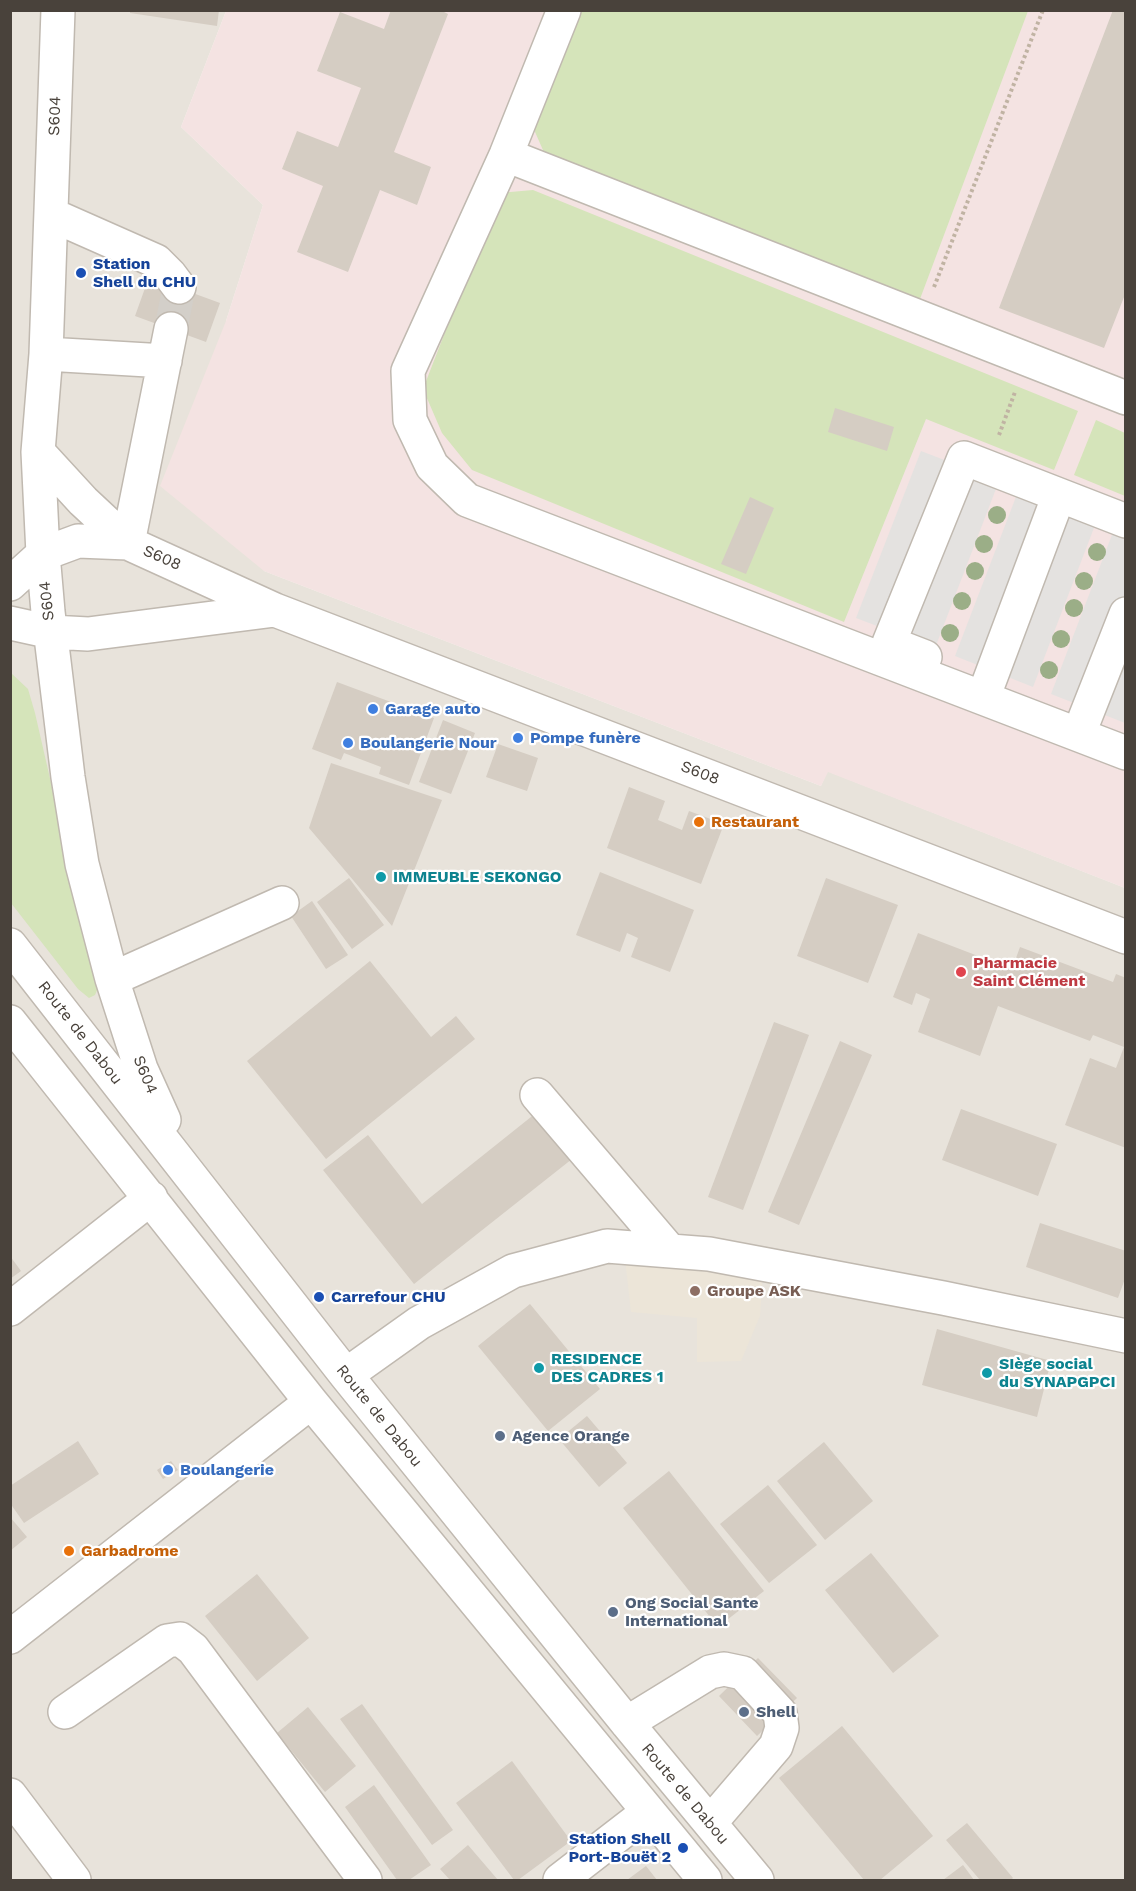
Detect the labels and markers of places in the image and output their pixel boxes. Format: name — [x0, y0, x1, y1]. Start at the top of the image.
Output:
place label: Station Shell du CHU — [93, 254, 196, 292]
marker: Station Shell du CHU — [74, 266, 88, 280]
place label: Garage auto — [385, 699, 481, 719]
marker: Garage auto — [366, 702, 380, 716]
place label: Pompe funère — [530, 728, 641, 748]
marker: Pompe funère — [511, 731, 525, 745]
place label: Boulangerie Nour — [360, 733, 497, 753]
marker: Boulangerie Nour — [341, 736, 355, 750]
place label: Restaurant — [711, 812, 799, 832]
marker: Restaurant — [692, 815, 706, 829]
place label: IMMEUBLE SEKONGO — [393, 867, 562, 887]
marker: IMMEUBLE SEKONGO — [374, 870, 388, 884]
place label: Pharmacie Saint Clément — [973, 953, 1085, 991]
marker: Pharmacie Saint Clément — [954, 965, 968, 979]
place label: Groupe ASK — [707, 1281, 801, 1301]
marker: Groupe ASK — [688, 1284, 702, 1298]
place label: Carrefour CHU — [331, 1287, 446, 1307]
marker: Carrefour CHU — [312, 1290, 326, 1304]
place label: RESIDENCE DES CADRES 1 — [551, 1349, 664, 1387]
place label: SIège social du SYNAPGPCI — [999, 1354, 1116, 1392]
marker: RESIDENCE DES CADRES 1 — [532, 1361, 546, 1375]
marker: SIège social du SYNAPGPCI — [980, 1366, 994, 1380]
place label: Agence Orange — [512, 1426, 630, 1446]
marker: Agence Orange — [493, 1429, 507, 1443]
place label: Boulangerie — [180, 1460, 274, 1480]
marker: Boulangerie — [161, 1463, 175, 1477]
place label: Garbadrome — [81, 1541, 179, 1561]
marker: Garbadrome — [62, 1544, 76, 1558]
place label: Ong Social Sante International — [625, 1593, 759, 1631]
marker: Ong Social Sante International — [606, 1605, 620, 1619]
place label: Shell — [756, 1702, 796, 1722]
marker: Shell — [737, 1705, 751, 1719]
place label: Station Shell Port-Bouët 2 — [569, 1829, 671, 1867]
marker: Station Shell Port-Bouët 2 — [676, 1841, 690, 1855]

